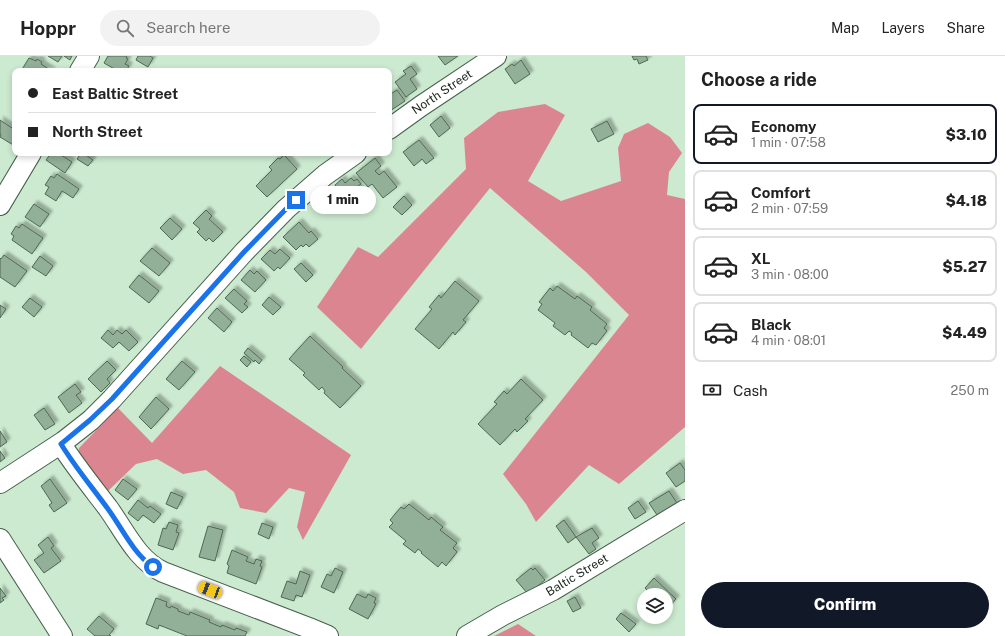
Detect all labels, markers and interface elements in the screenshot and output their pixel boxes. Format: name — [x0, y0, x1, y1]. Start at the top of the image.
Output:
search box — [100, 10, 380, 46]
text: Hoppr — [20, 17, 76, 39]
icon: search — [114, 17, 136, 39]
text: Search here — [146, 19, 230, 36]
text: Map — [831, 20, 859, 36]
text: Layers — [881, 20, 925, 36]
text: Share — [947, 20, 985, 36]
street label: North Street — [409, 66, 475, 117]
text: Choose a ride — [701, 69, 817, 90]
text: East Baltic Street — [52, 85, 178, 102]
icon: car — [703, 116, 739, 152]
text: Economy — [751, 118, 816, 135]
text: North Street — [52, 123, 143, 140]
text: $3.10 — [946, 126, 987, 143]
text: 1 min · 07:58 — [751, 135, 826, 150]
icon: car — [703, 182, 739, 218]
text: Comfort — [751, 184, 811, 201]
callout: 1 min — [310, 186, 376, 214]
route end — [287, 191, 305, 209]
text: 1 min — [327, 192, 359, 207]
text: $4.18 — [945, 192, 987, 209]
text: 2 min · 07:59 — [751, 201, 828, 216]
icon: car — [703, 248, 739, 284]
text: XL — [751, 250, 770, 267]
text: $5.27 — [942, 258, 987, 275]
text: 3 min · 08:00 — [751, 267, 829, 282]
icon: car — [703, 314, 739, 350]
text: Black — [751, 316, 791, 333]
text: $4.49 — [942, 324, 987, 341]
text: 4 min · 08:01 — [751, 333, 826, 348]
icon: cash — [701, 379, 723, 401]
text: Cash — [733, 382, 768, 399]
text: 250 m — [951, 383, 989, 398]
street label: Baltic Street — [543, 551, 611, 599]
route start — [144, 558, 162, 576]
car — [197, 580, 223, 600]
button: Confirm — [701, 582, 989, 628]
map controls — [637, 588, 673, 624]
button: layers — [637, 588, 673, 624]

